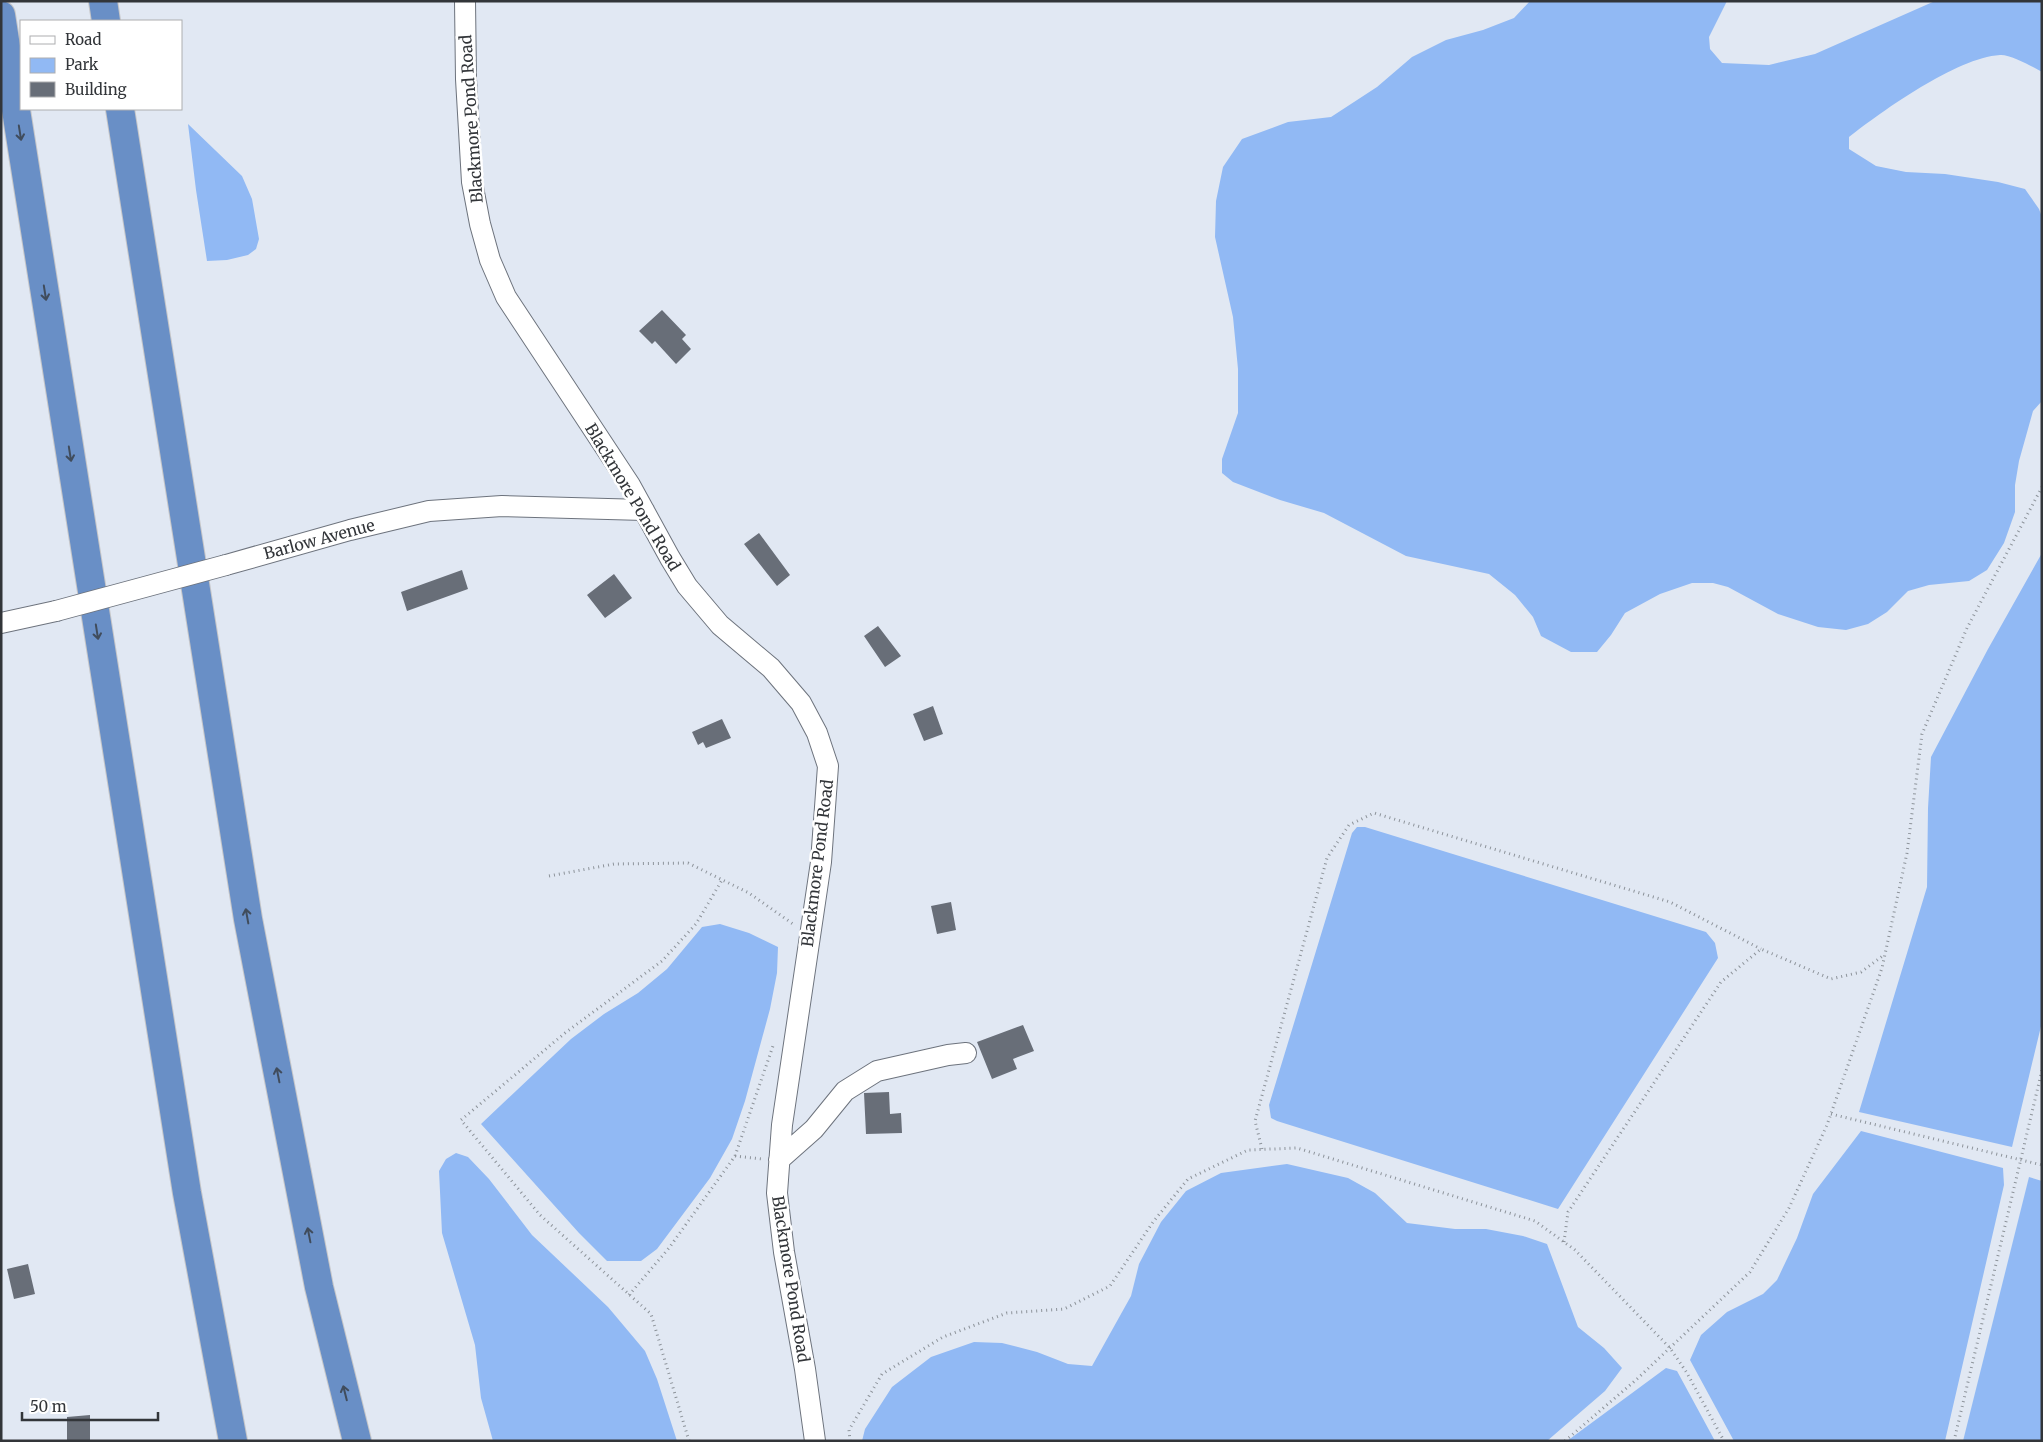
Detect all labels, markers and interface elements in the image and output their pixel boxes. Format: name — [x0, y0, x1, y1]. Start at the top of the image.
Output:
legend — [20, 20, 182, 110]
text: Road — [65, 30, 101, 49]
street label: Blackmore Pond Road — [455, 34, 487, 204]
text: Park — [65, 55, 99, 74]
text: Building — [65, 80, 127, 99]
one-way arrow — [15, 124, 25, 140]
one-way arrow — [41, 285, 51, 301]
street label: Blackmore Pond Road — [581, 420, 685, 575]
one-way arrow — [65, 445, 75, 461]
street label: Barlow Avenue — [261, 515, 377, 563]
one-way arrow — [93, 623, 103, 639]
street label: Blackmore Pond Road — [797, 778, 837, 948]
one-way arrow — [242, 908, 252, 924]
one-way arrow — [273, 1068, 282, 1084]
street label: Blackmore Pond Road — [768, 1194, 814, 1364]
one-way arrow — [304, 1227, 313, 1243]
one-way arrow — [340, 1386, 349, 1402]
scale bar — [22, 1390, 159, 1422]
text: 50 m — [30, 1397, 67, 1416]

